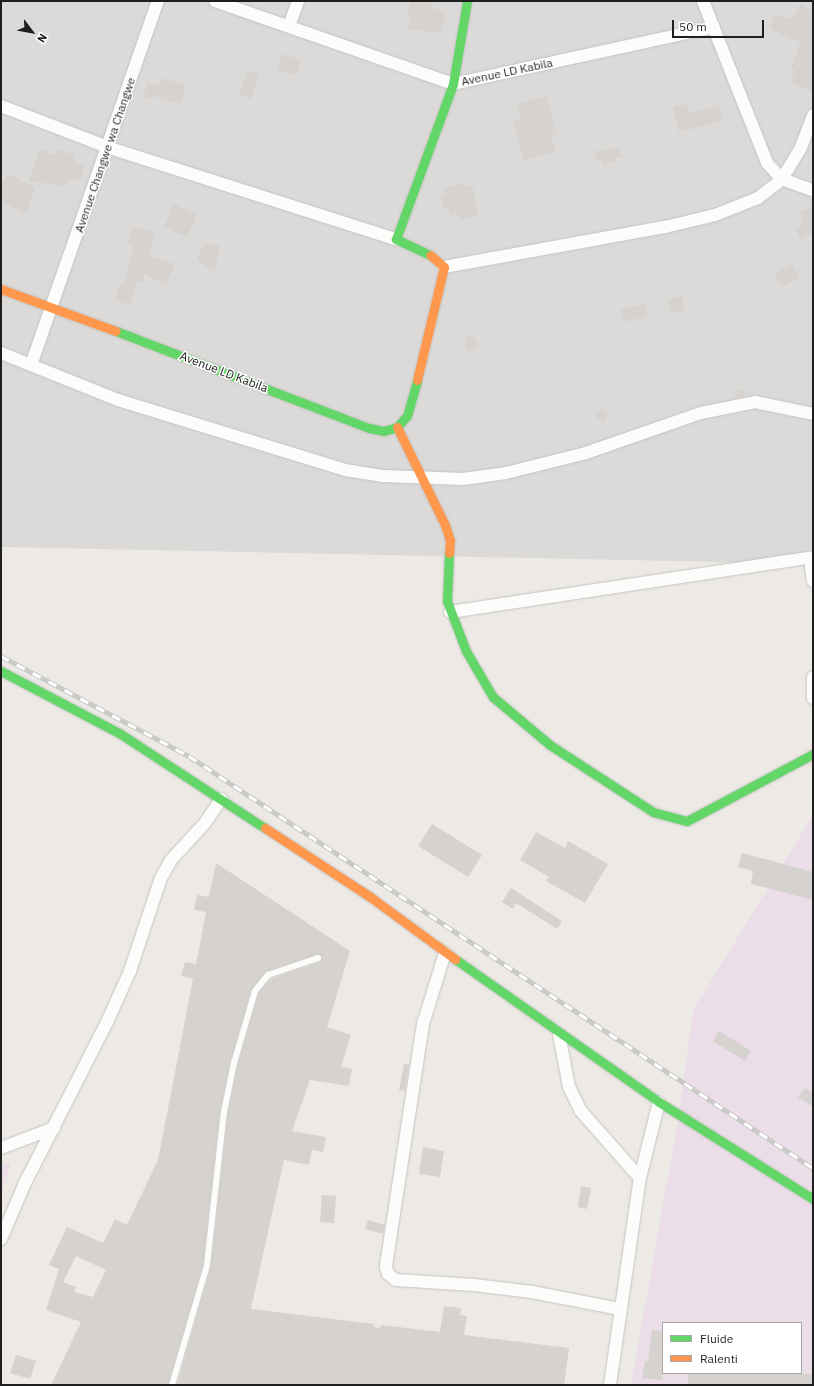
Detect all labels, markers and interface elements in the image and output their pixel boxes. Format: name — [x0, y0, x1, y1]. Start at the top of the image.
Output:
north arrow — [12, 12, 52, 52]
scale bar — [674, 12, 766, 38]
text: 50 m — [679, 19, 707, 34]
text: N — [34, 31, 50, 45]
street label: Avenue LD Kabila — [460, 55, 554, 89]
street label: Avenue Changwe wa Changwe — [72, 75, 138, 235]
street label: Avenue LD Kabila — [178, 349, 270, 395]
legend — [662, 1322, 802, 1374]
text: Fluide — [700, 1331, 733, 1346]
text: Ralenti — [700, 1351, 738, 1366]

